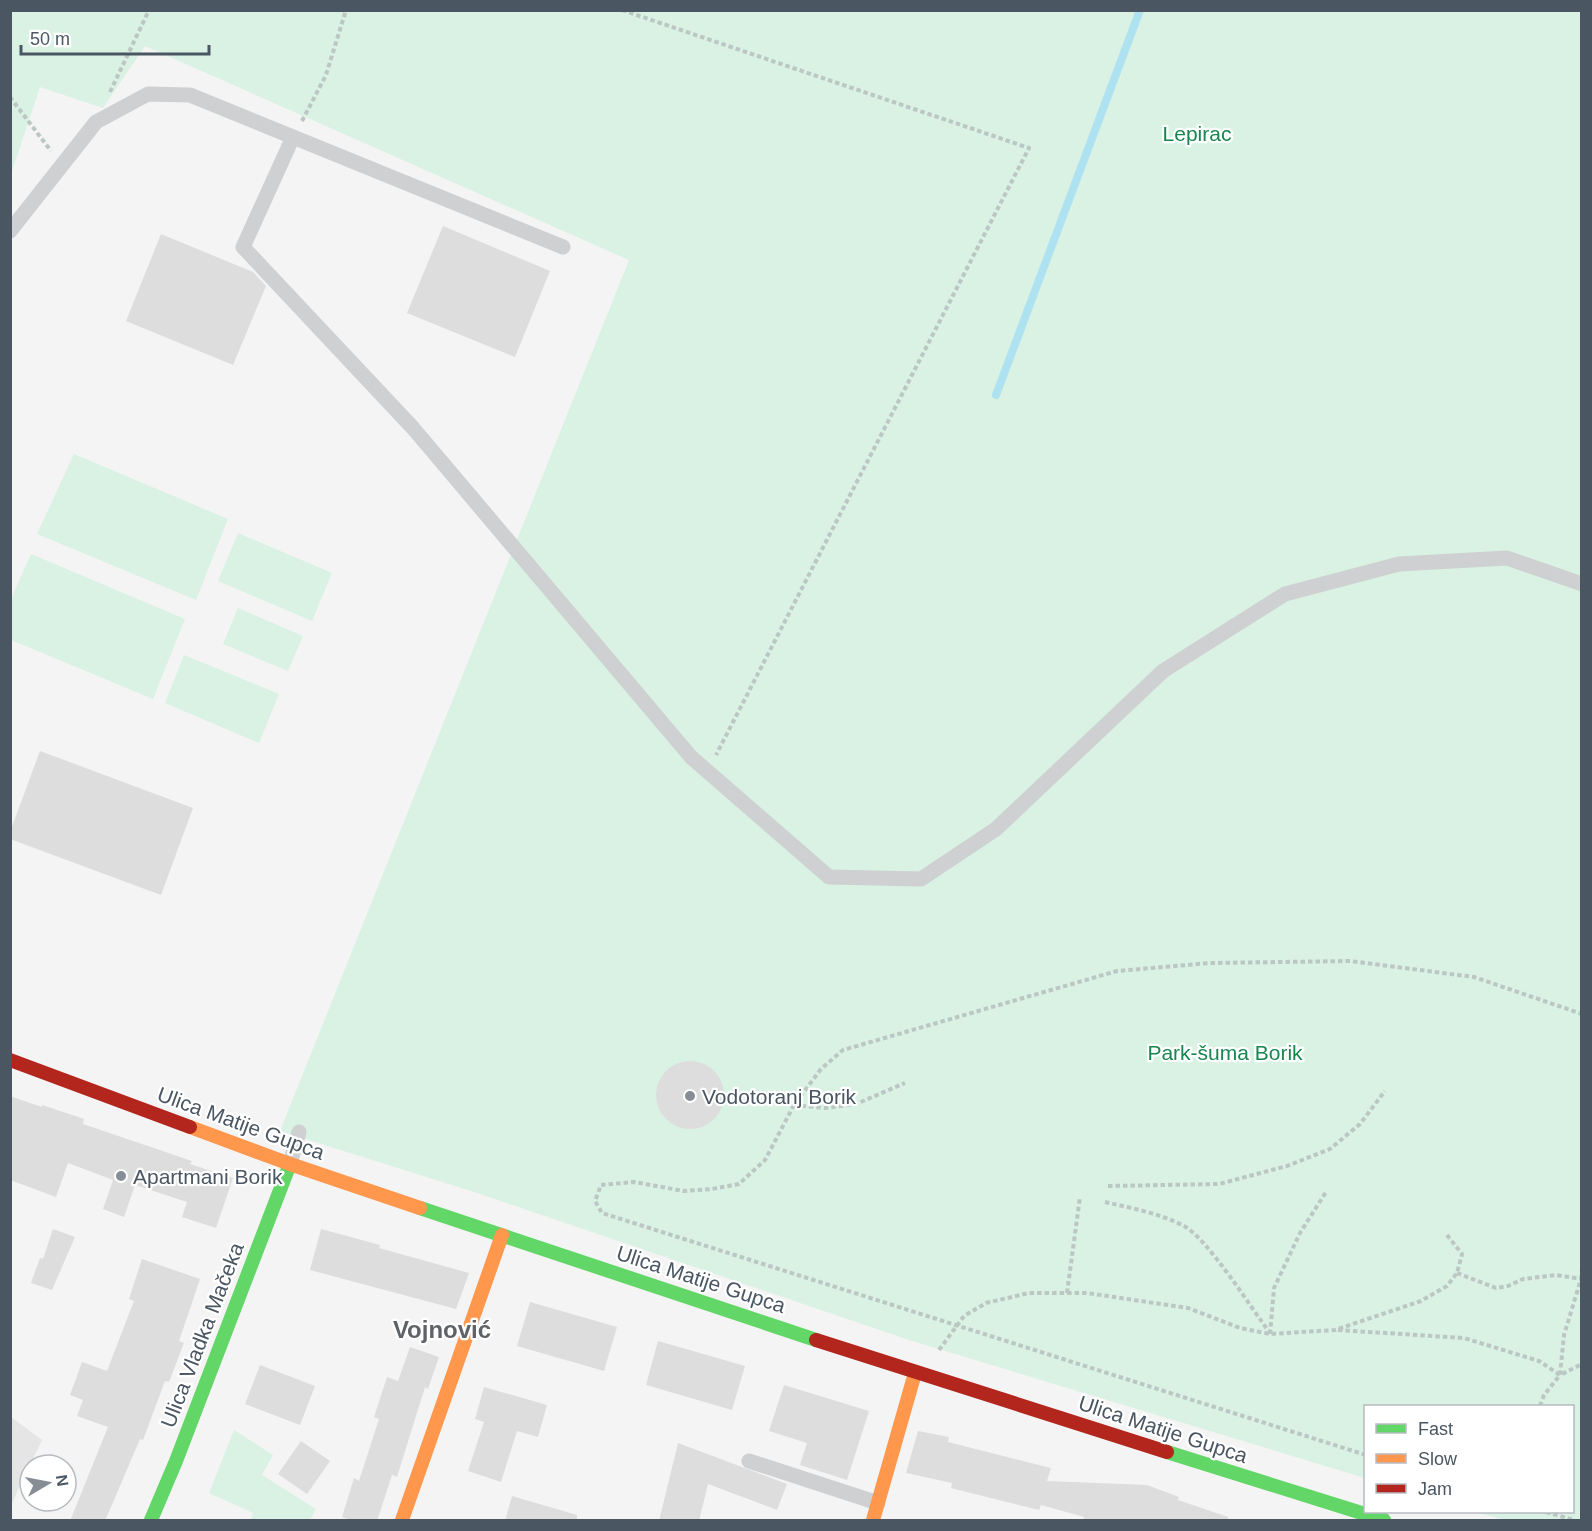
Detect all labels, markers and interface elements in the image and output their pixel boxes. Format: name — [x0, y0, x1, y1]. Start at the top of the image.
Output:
scale bar — [21, 18, 208, 56]
text: 50 m — [30, 29, 70, 49]
park label: Lepirac — [1163, 122, 1231, 145]
park label: Park-šuma Borik — [1147, 1041, 1303, 1064]
street label: Ulica Matije Gupca — [154, 1082, 328, 1164]
place label: Vodotoranj Borik — [702, 1085, 857, 1108]
marker: Vodotoranj Borik — [683, 1089, 697, 1103]
place label: Apartmani Borik — [133, 1165, 283, 1188]
marker: Apartmani Borik — [114, 1169, 128, 1183]
street label: Ulica Vladka Mačeka — [156, 1239, 248, 1431]
street label: Ulica Matije Gupca — [614, 1241, 789, 1317]
district label: Vojnović — [393, 1316, 491, 1343]
street label: Ulica Matije Gupca — [1076, 1391, 1251, 1467]
legend — [1364, 1405, 1574, 1513]
text: Fast — [1418, 1419, 1453, 1439]
text: Slow — [1418, 1449, 1458, 1469]
north arrow — [18, 1453, 78, 1513]
text: N — [53, 1473, 72, 1488]
text: Jam — [1418, 1479, 1452, 1499]

